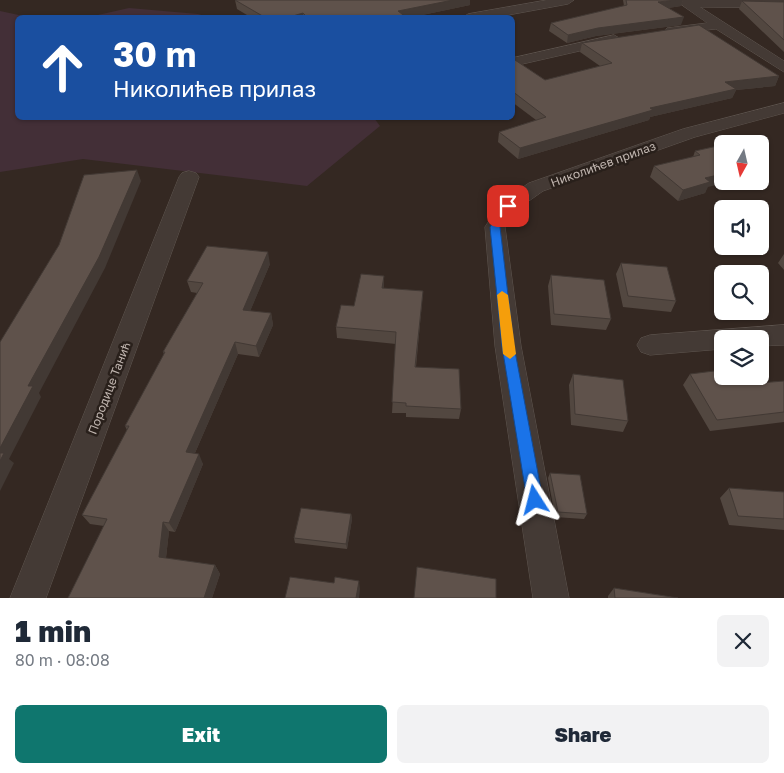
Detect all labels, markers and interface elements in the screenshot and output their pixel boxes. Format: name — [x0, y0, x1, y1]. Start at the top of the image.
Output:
text: 30 m — [113, 33, 196, 75]
icon: ahead — [30, 35, 95, 100]
text: Николићев прилаз — [113, 75, 316, 102]
north arrow — [714, 135, 769, 190]
map controls — [714, 135, 769, 385]
street label: Николићев прилаз — [548, 138, 658, 190]
pin — [487, 185, 529, 227]
icon: arrive — [494, 192, 522, 220]
button: sound — [714, 200, 769, 255]
button: search — [714, 265, 769, 320]
button: layers — [714, 330, 769, 385]
street label: Породице Танић — [84, 340, 134, 436]
position arrow — [508, 473, 560, 525]
text: 1 min — [15, 613, 91, 649]
button: close — [717, 615, 769, 667]
text: 80 m · 08:08 — [15, 650, 110, 670]
button: Exit — [15, 705, 387, 763]
button: Share — [397, 705, 769, 763]

